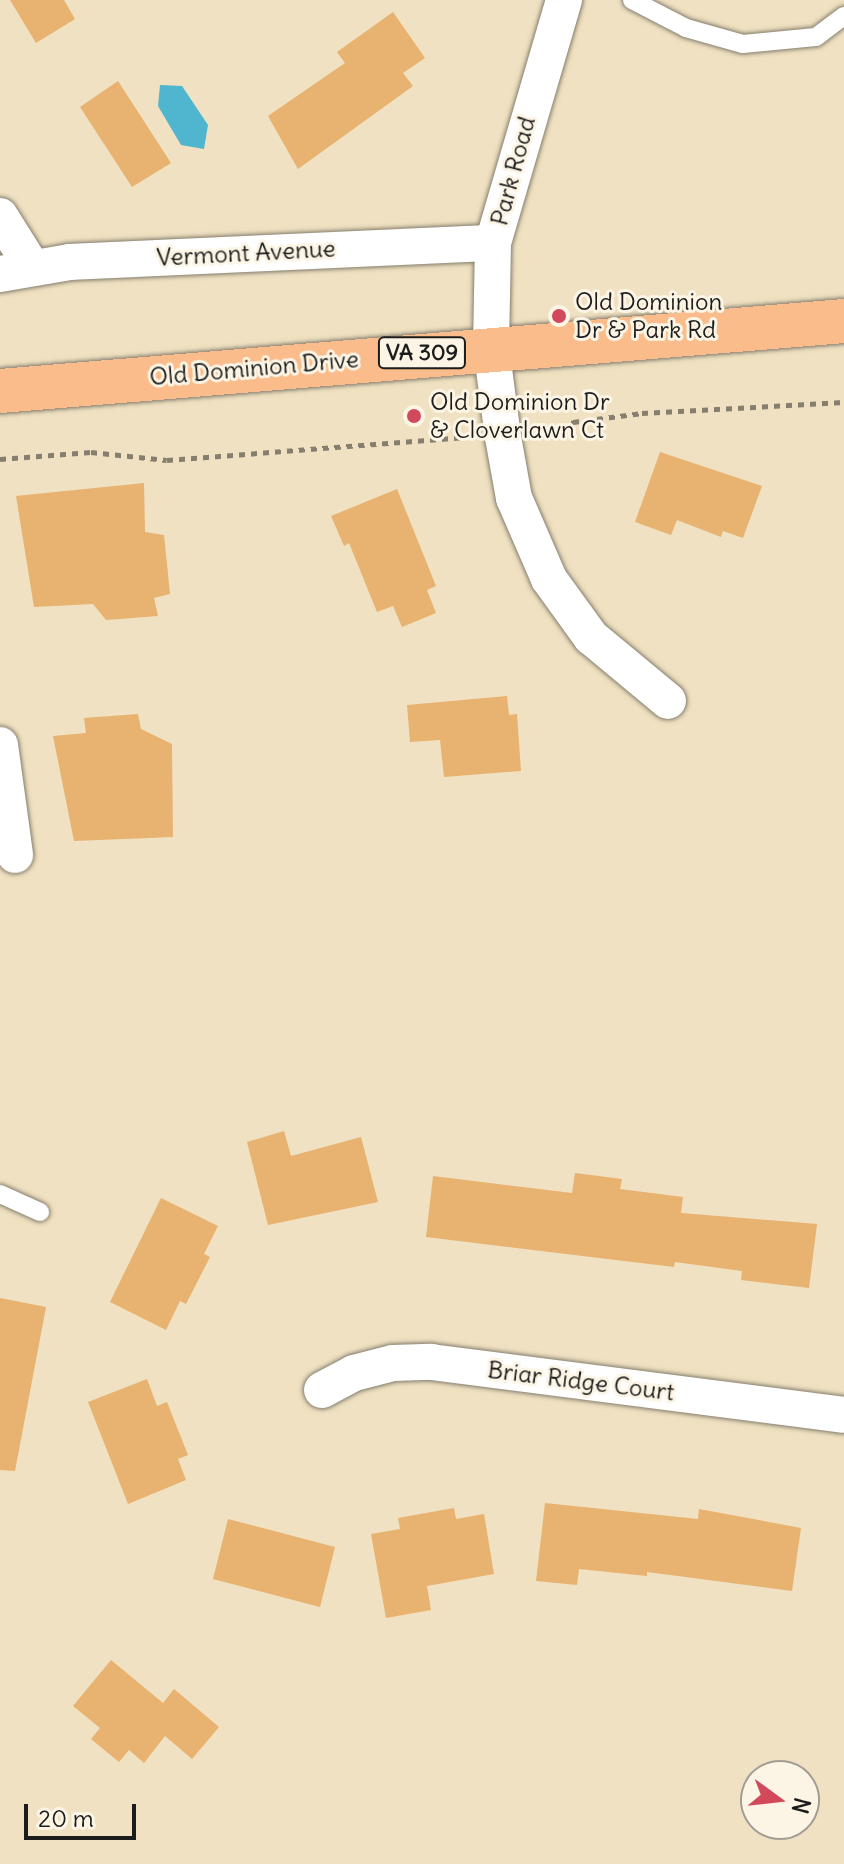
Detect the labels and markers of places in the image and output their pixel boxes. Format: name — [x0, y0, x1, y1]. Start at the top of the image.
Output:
place label: Old Dominion Dr & Park Rd — [575, 288, 722, 344]
marker: Old Dominion Dr & Park Rd — [550, 307, 568, 325]
place label: Old Dominion Dr & Cloverlawn Ct — [430, 388, 610, 444]
marker: Old Dominion Dr & Cloverlawn Ct — [405, 407, 423, 425]

